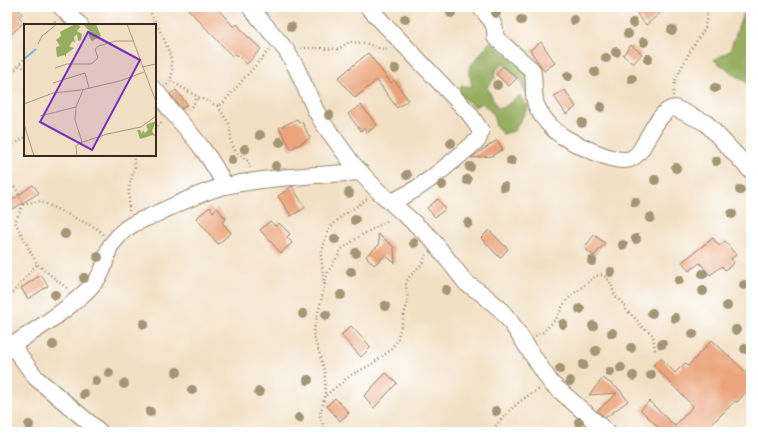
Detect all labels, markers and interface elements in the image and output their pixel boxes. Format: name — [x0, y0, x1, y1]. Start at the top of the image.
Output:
inset map — [24, 24, 156, 156]

